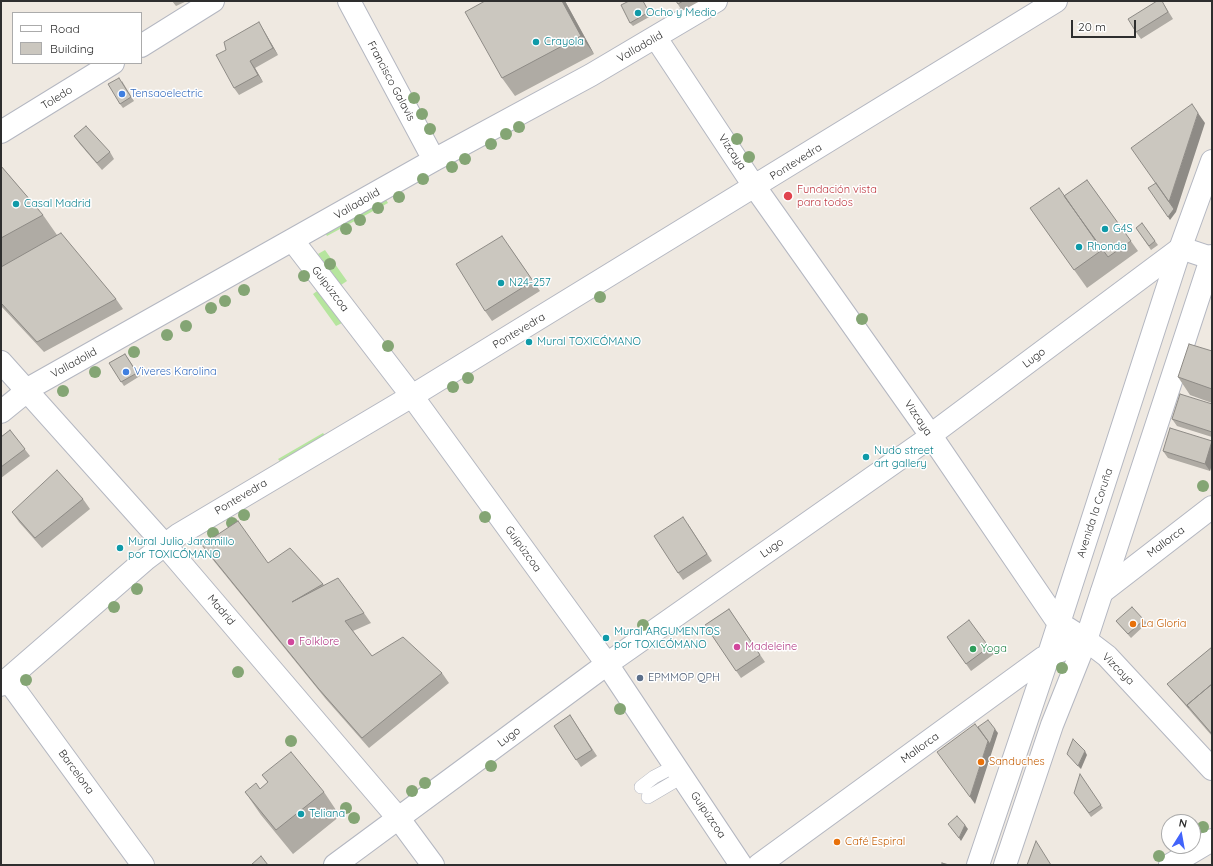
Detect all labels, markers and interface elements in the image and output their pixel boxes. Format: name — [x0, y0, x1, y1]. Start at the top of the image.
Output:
place label: Ocho y Medio — [646, 6, 716, 20]
marker: Ocho y Medio — [633, 8, 643, 18]
legend — [12, 12, 142, 64]
scale bar — [1073, 12, 1138, 38]
text: 20 m — [1078, 19, 1106, 34]
text: Road — [50, 21, 80, 36]
street label: Valladolid — [615, 29, 665, 65]
place label: Crayola — [544, 35, 584, 49]
marker: Crayola — [531, 37, 541, 47]
street label: Francisco Galavis — [364, 39, 418, 123]
text: Building — [50, 41, 94, 56]
street label: Toledo — [39, 83, 75, 113]
place label: Tensaoelectric — [130, 87, 203, 101]
marker: Tensaoelectric — [117, 89, 127, 99]
street label: Vizcaya — [715, 132, 749, 172]
street label: Pontevedra — [768, 141, 824, 183]
place label: Fundación vista para todos — [797, 183, 877, 209]
street label: Valladolid — [332, 186, 382, 222]
marker: Fundación vista para todos — [782, 190, 794, 202]
place label: Casal Madrid — [24, 197, 91, 211]
marker: Casal Madrid — [11, 199, 21, 209]
place label: G4S — [1113, 222, 1133, 236]
marker: G4S — [1100, 224, 1110, 234]
place label: Rhonda — [1087, 240, 1127, 254]
marker: Rhonda — [1074, 242, 1084, 252]
street label: Guipúzcoa — [309, 264, 351, 314]
place label: N24-257 — [509, 276, 551, 290]
marker: N24-257 — [496, 278, 506, 288]
street label: Pontevedra — [490, 310, 548, 352]
place label: Mural TOXICÓMANO — [537, 335, 641, 349]
marker: Mural TOXICÓMANO — [524, 337, 534, 347]
street label: Valladolid — [49, 345, 99, 381]
street label: Lugo — [1020, 345, 1048, 371]
place label: Viveres Karolina — [134, 365, 217, 379]
marker: Viveres Karolina — [121, 367, 131, 377]
street label: Vizcaya — [901, 398, 935, 438]
place label: Nudo street art gallery — [874, 444, 934, 470]
marker: Nudo street art gallery — [861, 452, 871, 462]
street label: Avenida la Coruña — [1074, 467, 1116, 559]
street label: Pontevedra — [212, 476, 270, 518]
street label: Guipúzcoa — [502, 524, 544, 574]
street label: Mallorca — [1145, 524, 1187, 560]
place label: Mural Julio Jaramillo por TOXICÓMANO — [128, 535, 234, 561]
street label: Lugo — [758, 535, 786, 561]
marker: Mural Julio Jaramillo por TOXICÓMANO — [115, 543, 125, 553]
street label: Madrid — [204, 592, 238, 628]
place label: La Gloria — [1141, 617, 1186, 631]
marker: La Gloria — [1128, 619, 1138, 629]
place label: Mural ARGUMENTOS por TOXICÓMANO — [614, 625, 720, 651]
marker: Mural ARGUMENTOS por TOXICÓMANO — [601, 633, 611, 643]
place label: Folklore — [299, 635, 339, 649]
marker: Folklore — [286, 637, 296, 647]
place label: Madeleine — [745, 640, 797, 654]
marker: Madeleine — [732, 642, 742, 652]
place label: Yoga — [981, 642, 1007, 656]
marker: Yoga — [968, 644, 978, 654]
street label: Vizcaya — [1099, 650, 1137, 688]
place label: EPMMOP QPH — [648, 671, 720, 685]
marker: EPMMOP QPH — [635, 673, 645, 683]
street label: Lugo — [495, 724, 523, 750]
street label: Mallorca — [898, 730, 942, 766]
street label: Barcelona — [55, 747, 97, 797]
place label: Sanduches — [989, 755, 1045, 769]
marker: Sanduches — [976, 757, 986, 767]
street label: Guipúzcoa — [688, 789, 728, 841]
place label: Teliana — [309, 807, 345, 821]
marker: Teliana — [296, 809, 306, 819]
north arrow — [1161, 814, 1201, 854]
text: N — [1178, 816, 1188, 831]
place label: Café Espiral — [845, 835, 905, 849]
marker: Café Espiral — [832, 837, 842, 847]

